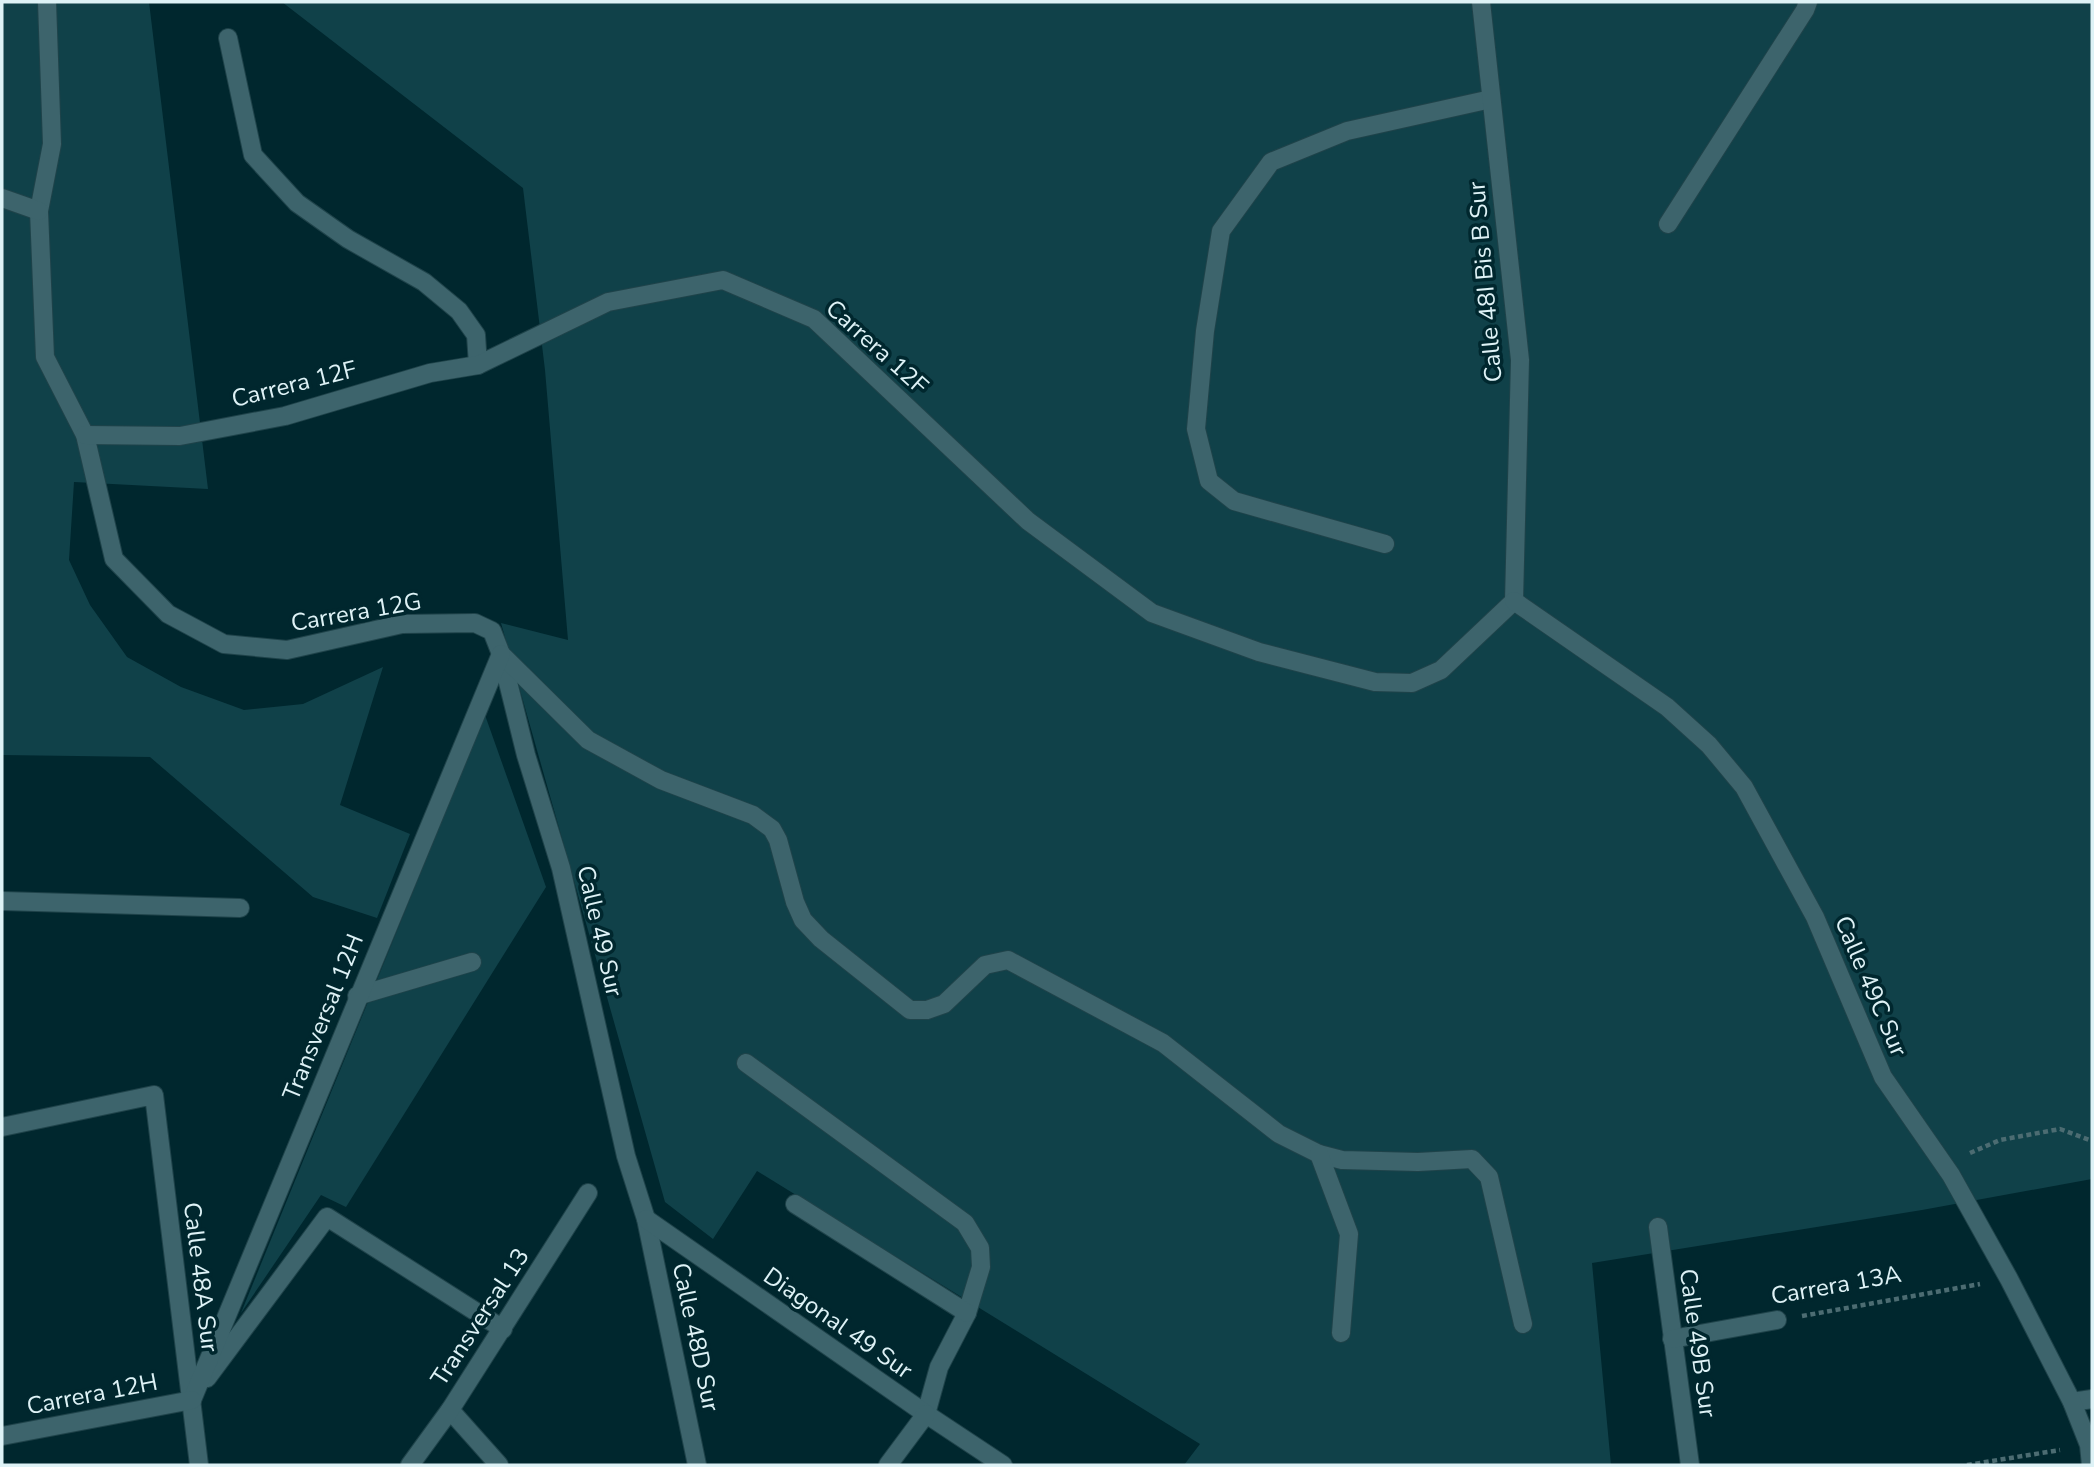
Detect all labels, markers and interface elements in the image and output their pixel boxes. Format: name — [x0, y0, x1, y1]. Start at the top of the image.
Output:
street label: Calle 48I Bis B Sur — [1460, 180, 1510, 384]
street label: Carrera 12F — [819, 292, 935, 402]
street label: Carrera 12F — [228, 353, 360, 415]
street label: Carrera 12G — [288, 585, 424, 639]
street label: Calle 49 Sur — [569, 862, 631, 1000]
street label: Calle 49C Sur — [1827, 911, 1915, 1061]
street label: Transversal 12H — [275, 929, 371, 1105]
street label: Calle 48A Sur — [176, 1200, 226, 1354]
street label: Transversal 13 — [423, 1242, 537, 1392]
street label: Carrera 13A — [1768, 1258, 1904, 1312]
street label: Calle 48D Sur — [665, 1260, 727, 1415]
street label: Diagonal 49 Sur — [757, 1260, 919, 1387]
street label: Calle 49B Sur — [1672, 1267, 1724, 1420]
street label: Carrera 12H — [24, 1366, 160, 1422]

